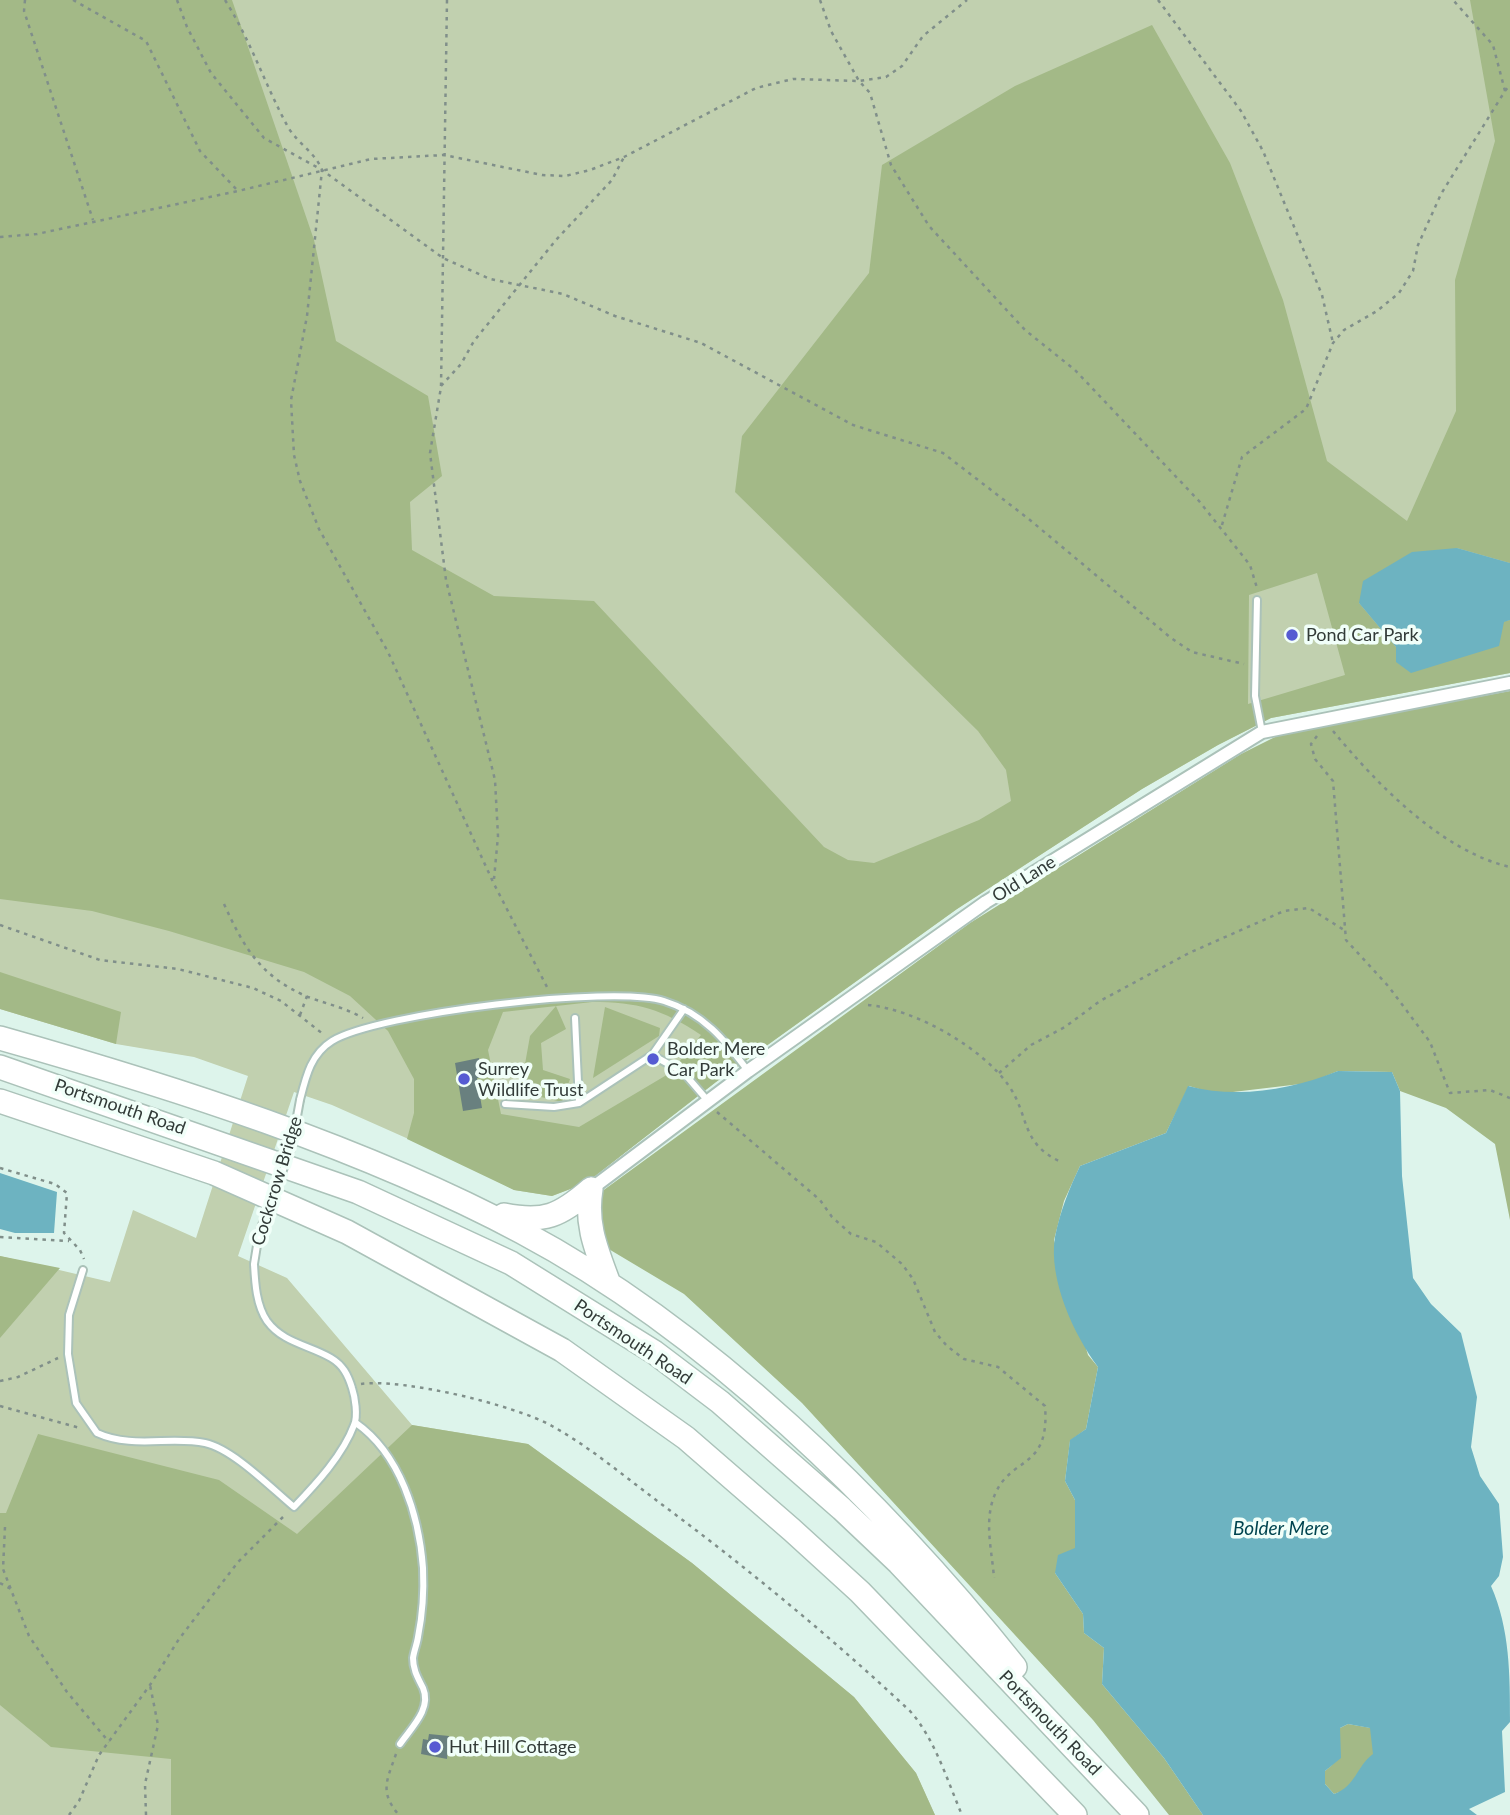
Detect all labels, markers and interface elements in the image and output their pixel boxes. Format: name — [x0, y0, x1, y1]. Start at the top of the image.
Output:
place label: Pond Car Park — [1306, 624, 1419, 646]
marker: Pond Car Park — [1284, 627, 1300, 643]
street label: Old Lane — [988, 851, 1060, 907]
place label: Bolder Mere Car Park — [667, 1038, 765, 1080]
marker: Bolder Mere Car Park — [645, 1051, 661, 1067]
place label: Surrey Wildlife Trust — [478, 1058, 583, 1100]
marker: Surrey Wildlife Trust — [456, 1071, 472, 1087]
street label: Portsmouth Road — [52, 1074, 188, 1140]
street label: Cockcrow Bridge — [247, 1114, 307, 1248]
street label: Portsmouth Road — [570, 1295, 696, 1389]
water label: Bolder Mere — [1233, 1518, 1329, 1540]
street label: Portsmouth Road — [995, 1666, 1105, 1780]
place label: Hut Hill Cottage — [449, 1736, 577, 1758]
marker: Hut Hill Cottage — [427, 1739, 443, 1755]

